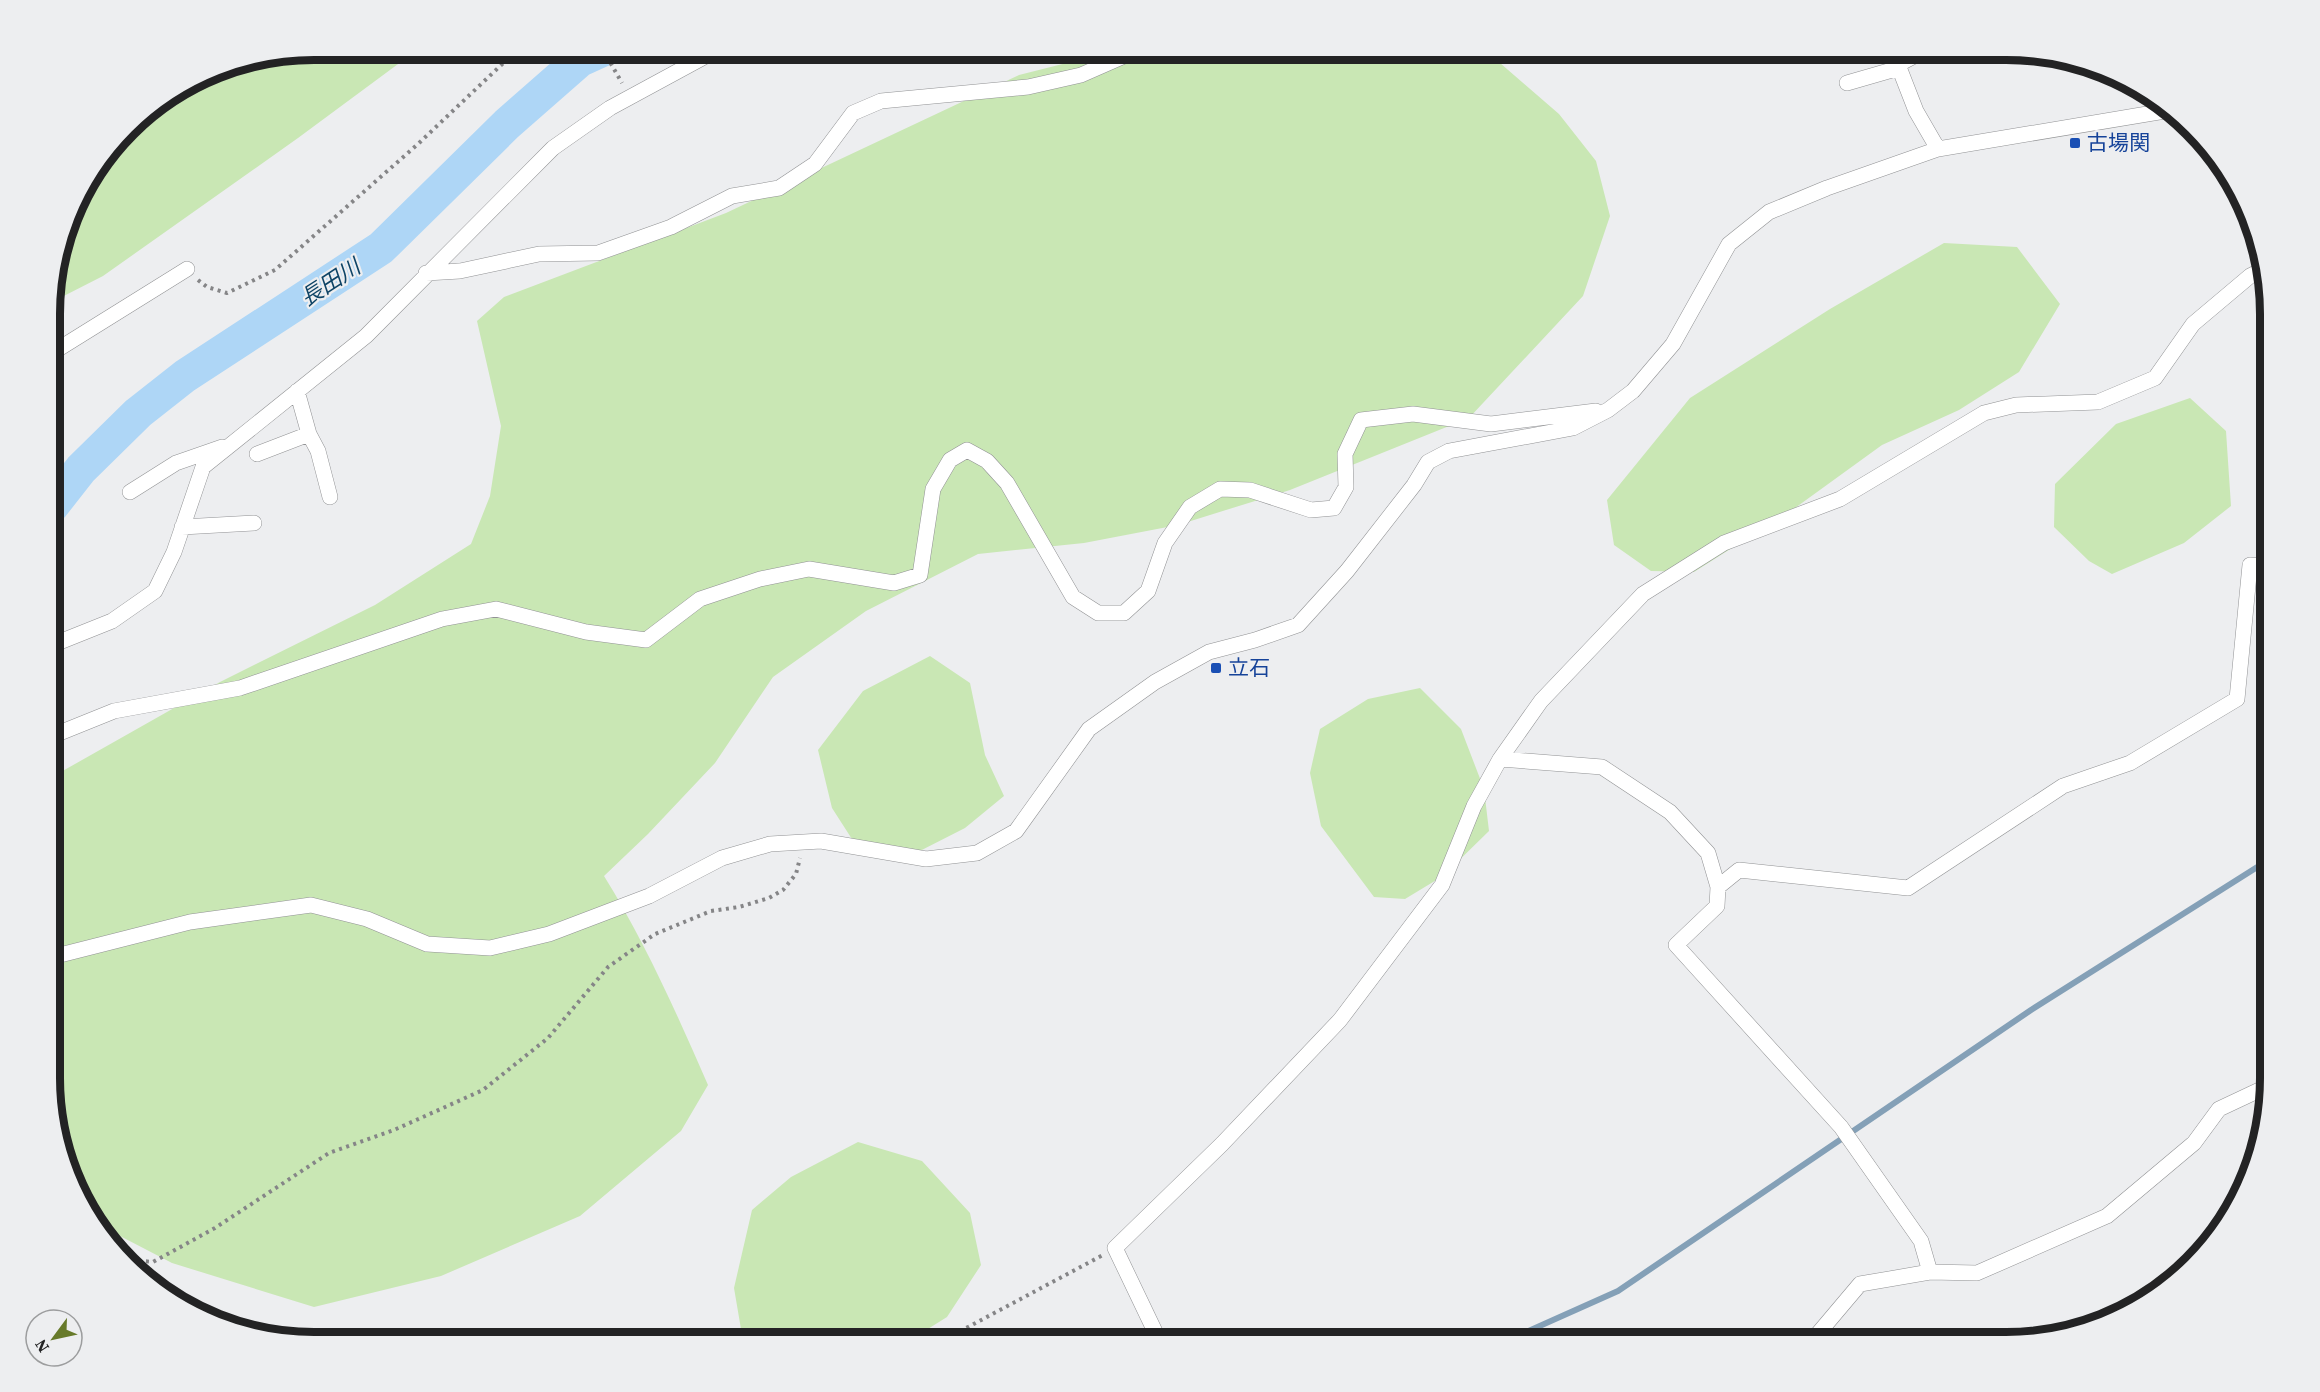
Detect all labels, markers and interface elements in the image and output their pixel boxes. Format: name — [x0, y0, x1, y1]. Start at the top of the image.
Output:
place label: 古場関 — [2087, 128, 2150, 157]
marker: 古場関 — [2068, 136, 2082, 150]
water label: 長田川 — [294, 250, 368, 313]
place label: 立石 — [1228, 653, 1270, 682]
marker: 立石 — [1209, 661, 1223, 675]
north arrow — [24, 1308, 84, 1368]
text: N — [29, 1335, 54, 1357]

